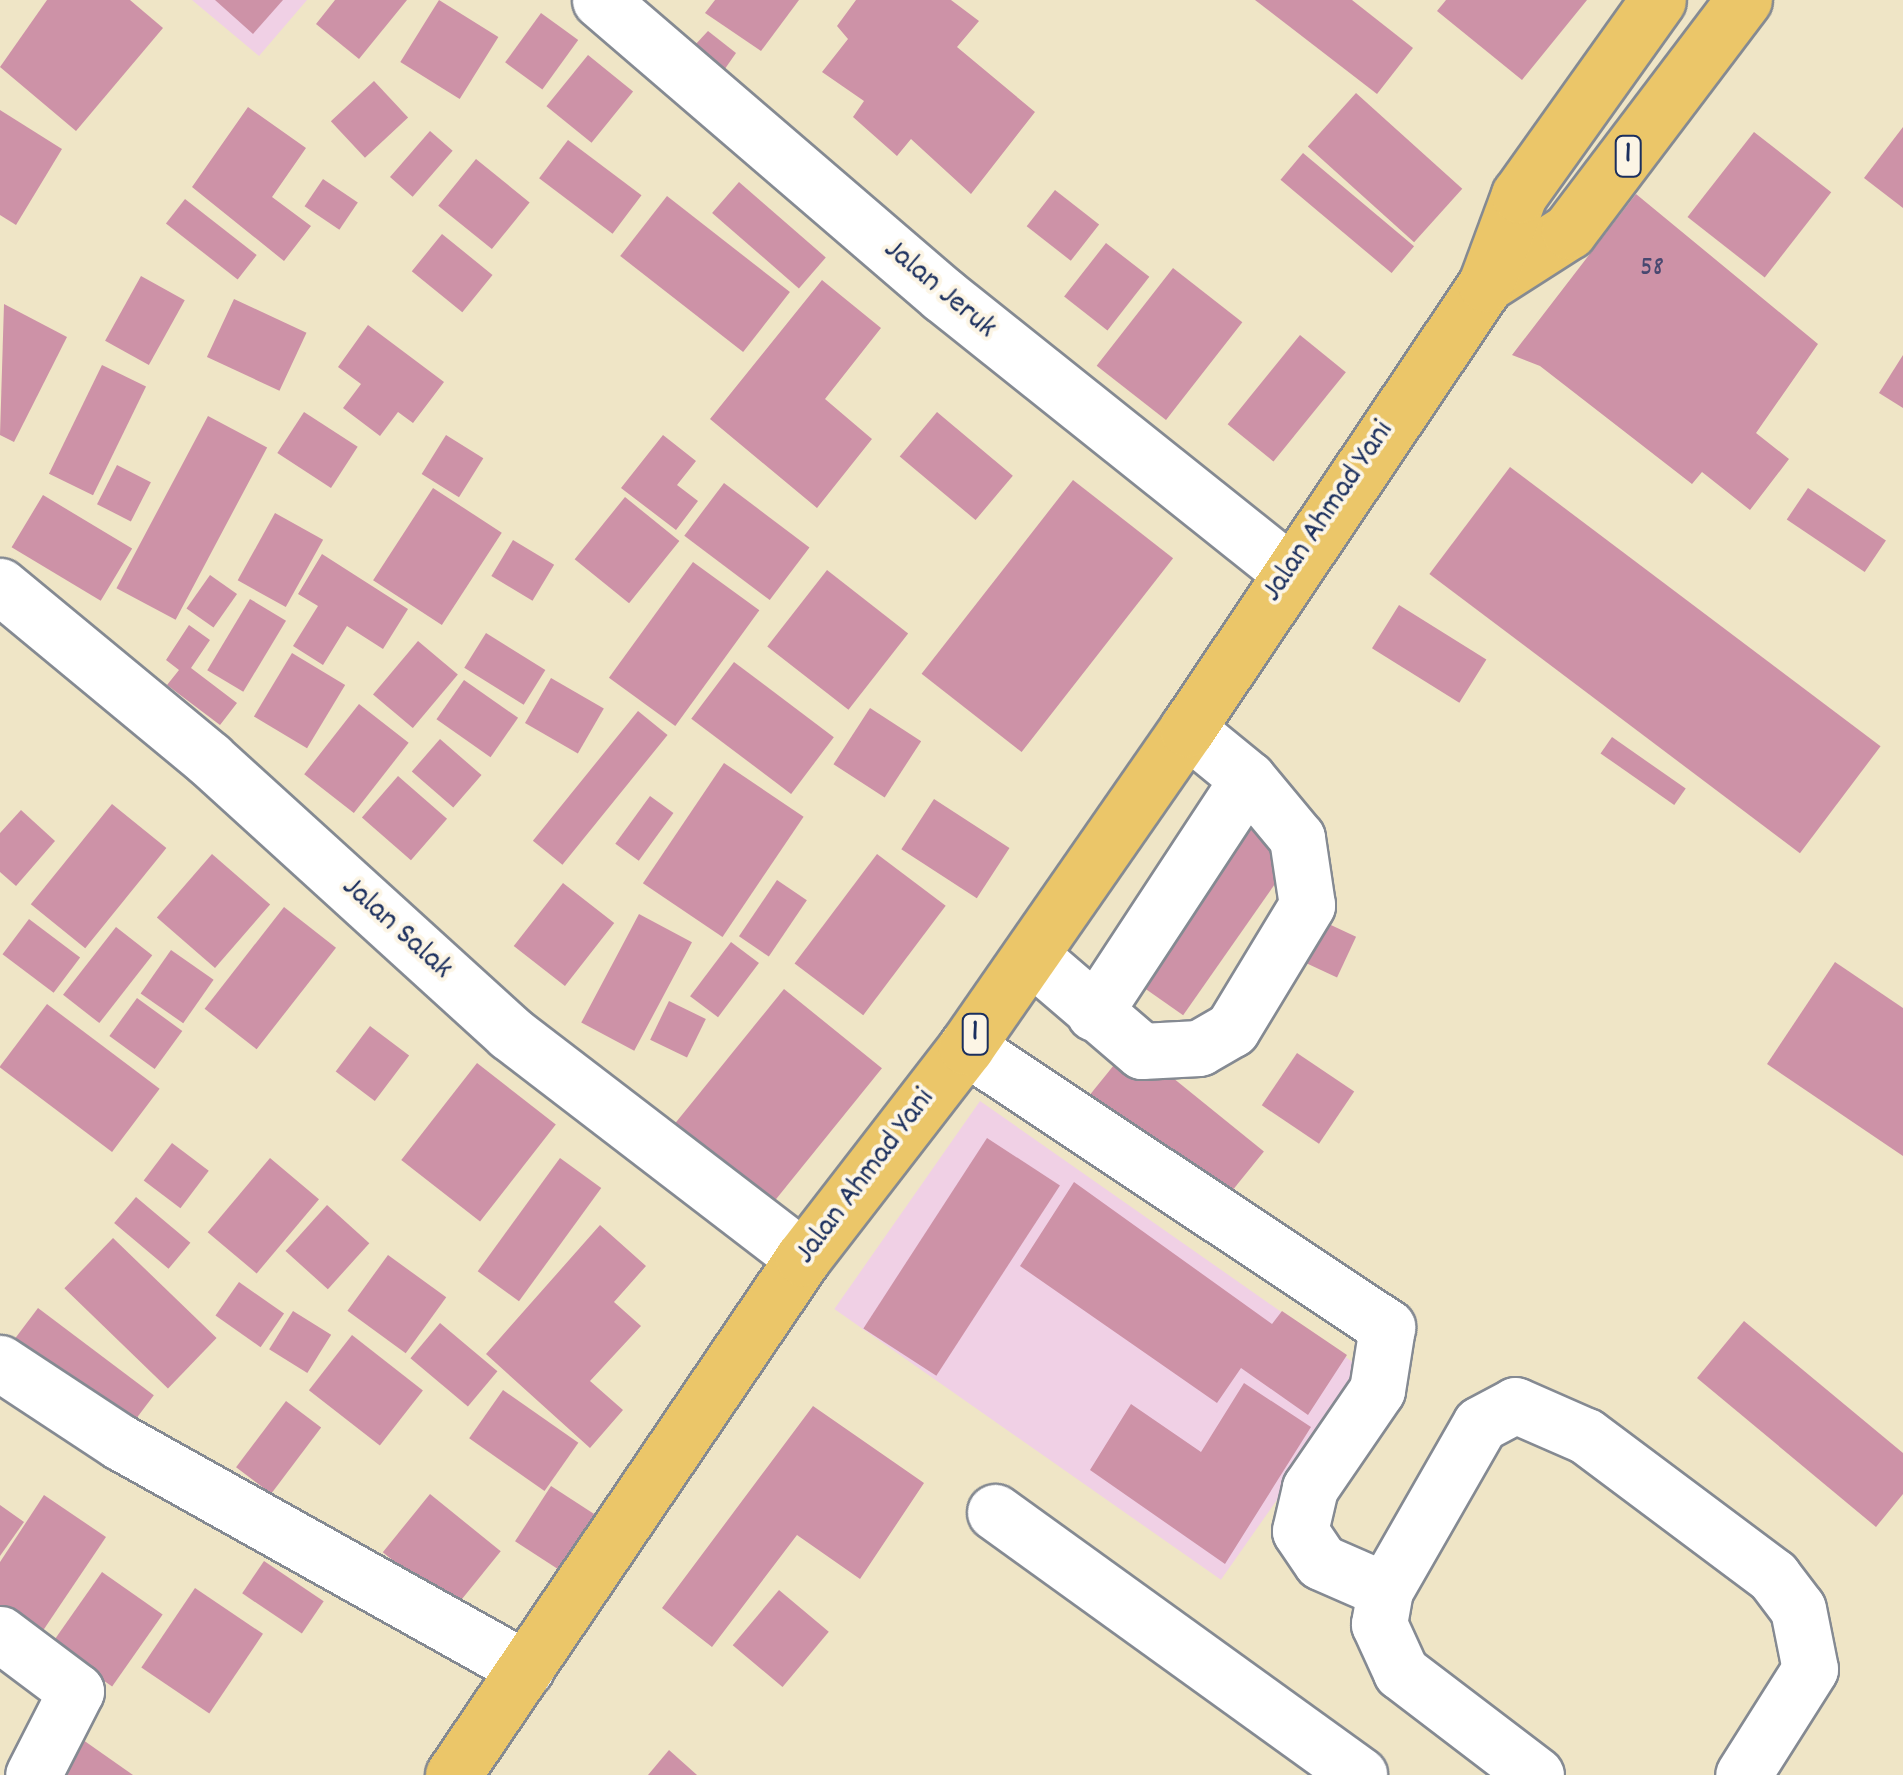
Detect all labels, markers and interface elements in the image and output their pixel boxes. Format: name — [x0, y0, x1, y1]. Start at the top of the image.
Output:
road number: 1 — [1613, 131, 1643, 181]
street label: Jalan Jeruk — [875, 232, 1003, 348]
house number: 58 — [1640, 252, 1664, 286]
street label: Jalan Ahmad Yani — [1254, 414, 1404, 610]
street label: Jalan Salak — [333, 869, 459, 989]
road number: 1 — [960, 1009, 990, 1059]
street label: Jalan Ahmad Yani — [787, 1082, 945, 1272]

